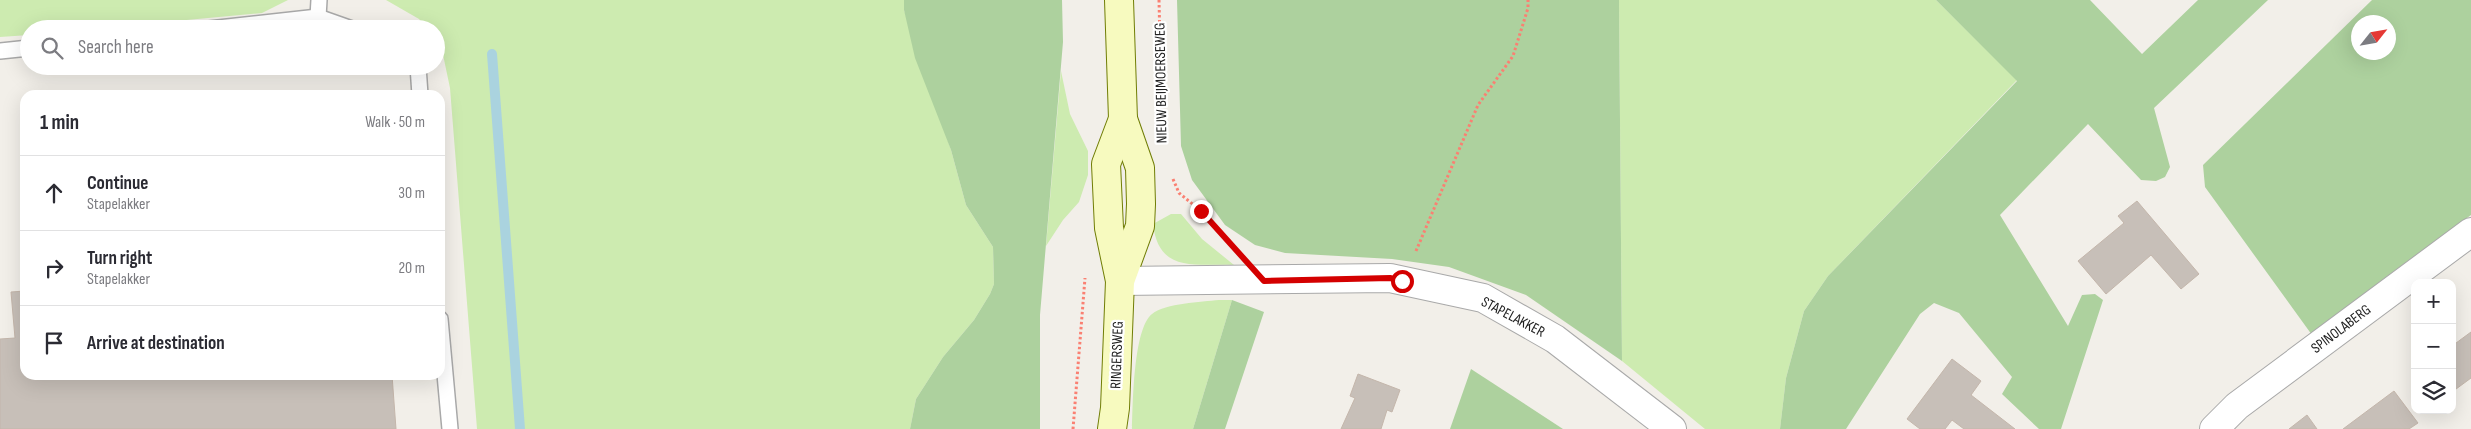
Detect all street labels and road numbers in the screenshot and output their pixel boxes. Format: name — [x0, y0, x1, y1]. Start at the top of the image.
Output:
street label: NIEUW BEIJMOERSEWEG — [1150, 22, 1172, 144]
street label: STAPELAKKER — [1478, 292, 1548, 342]
street label: SPINOLABERG — [2307, 300, 2375, 358]
street label: RINGERSWEG — [1106, 321, 1128, 389]

